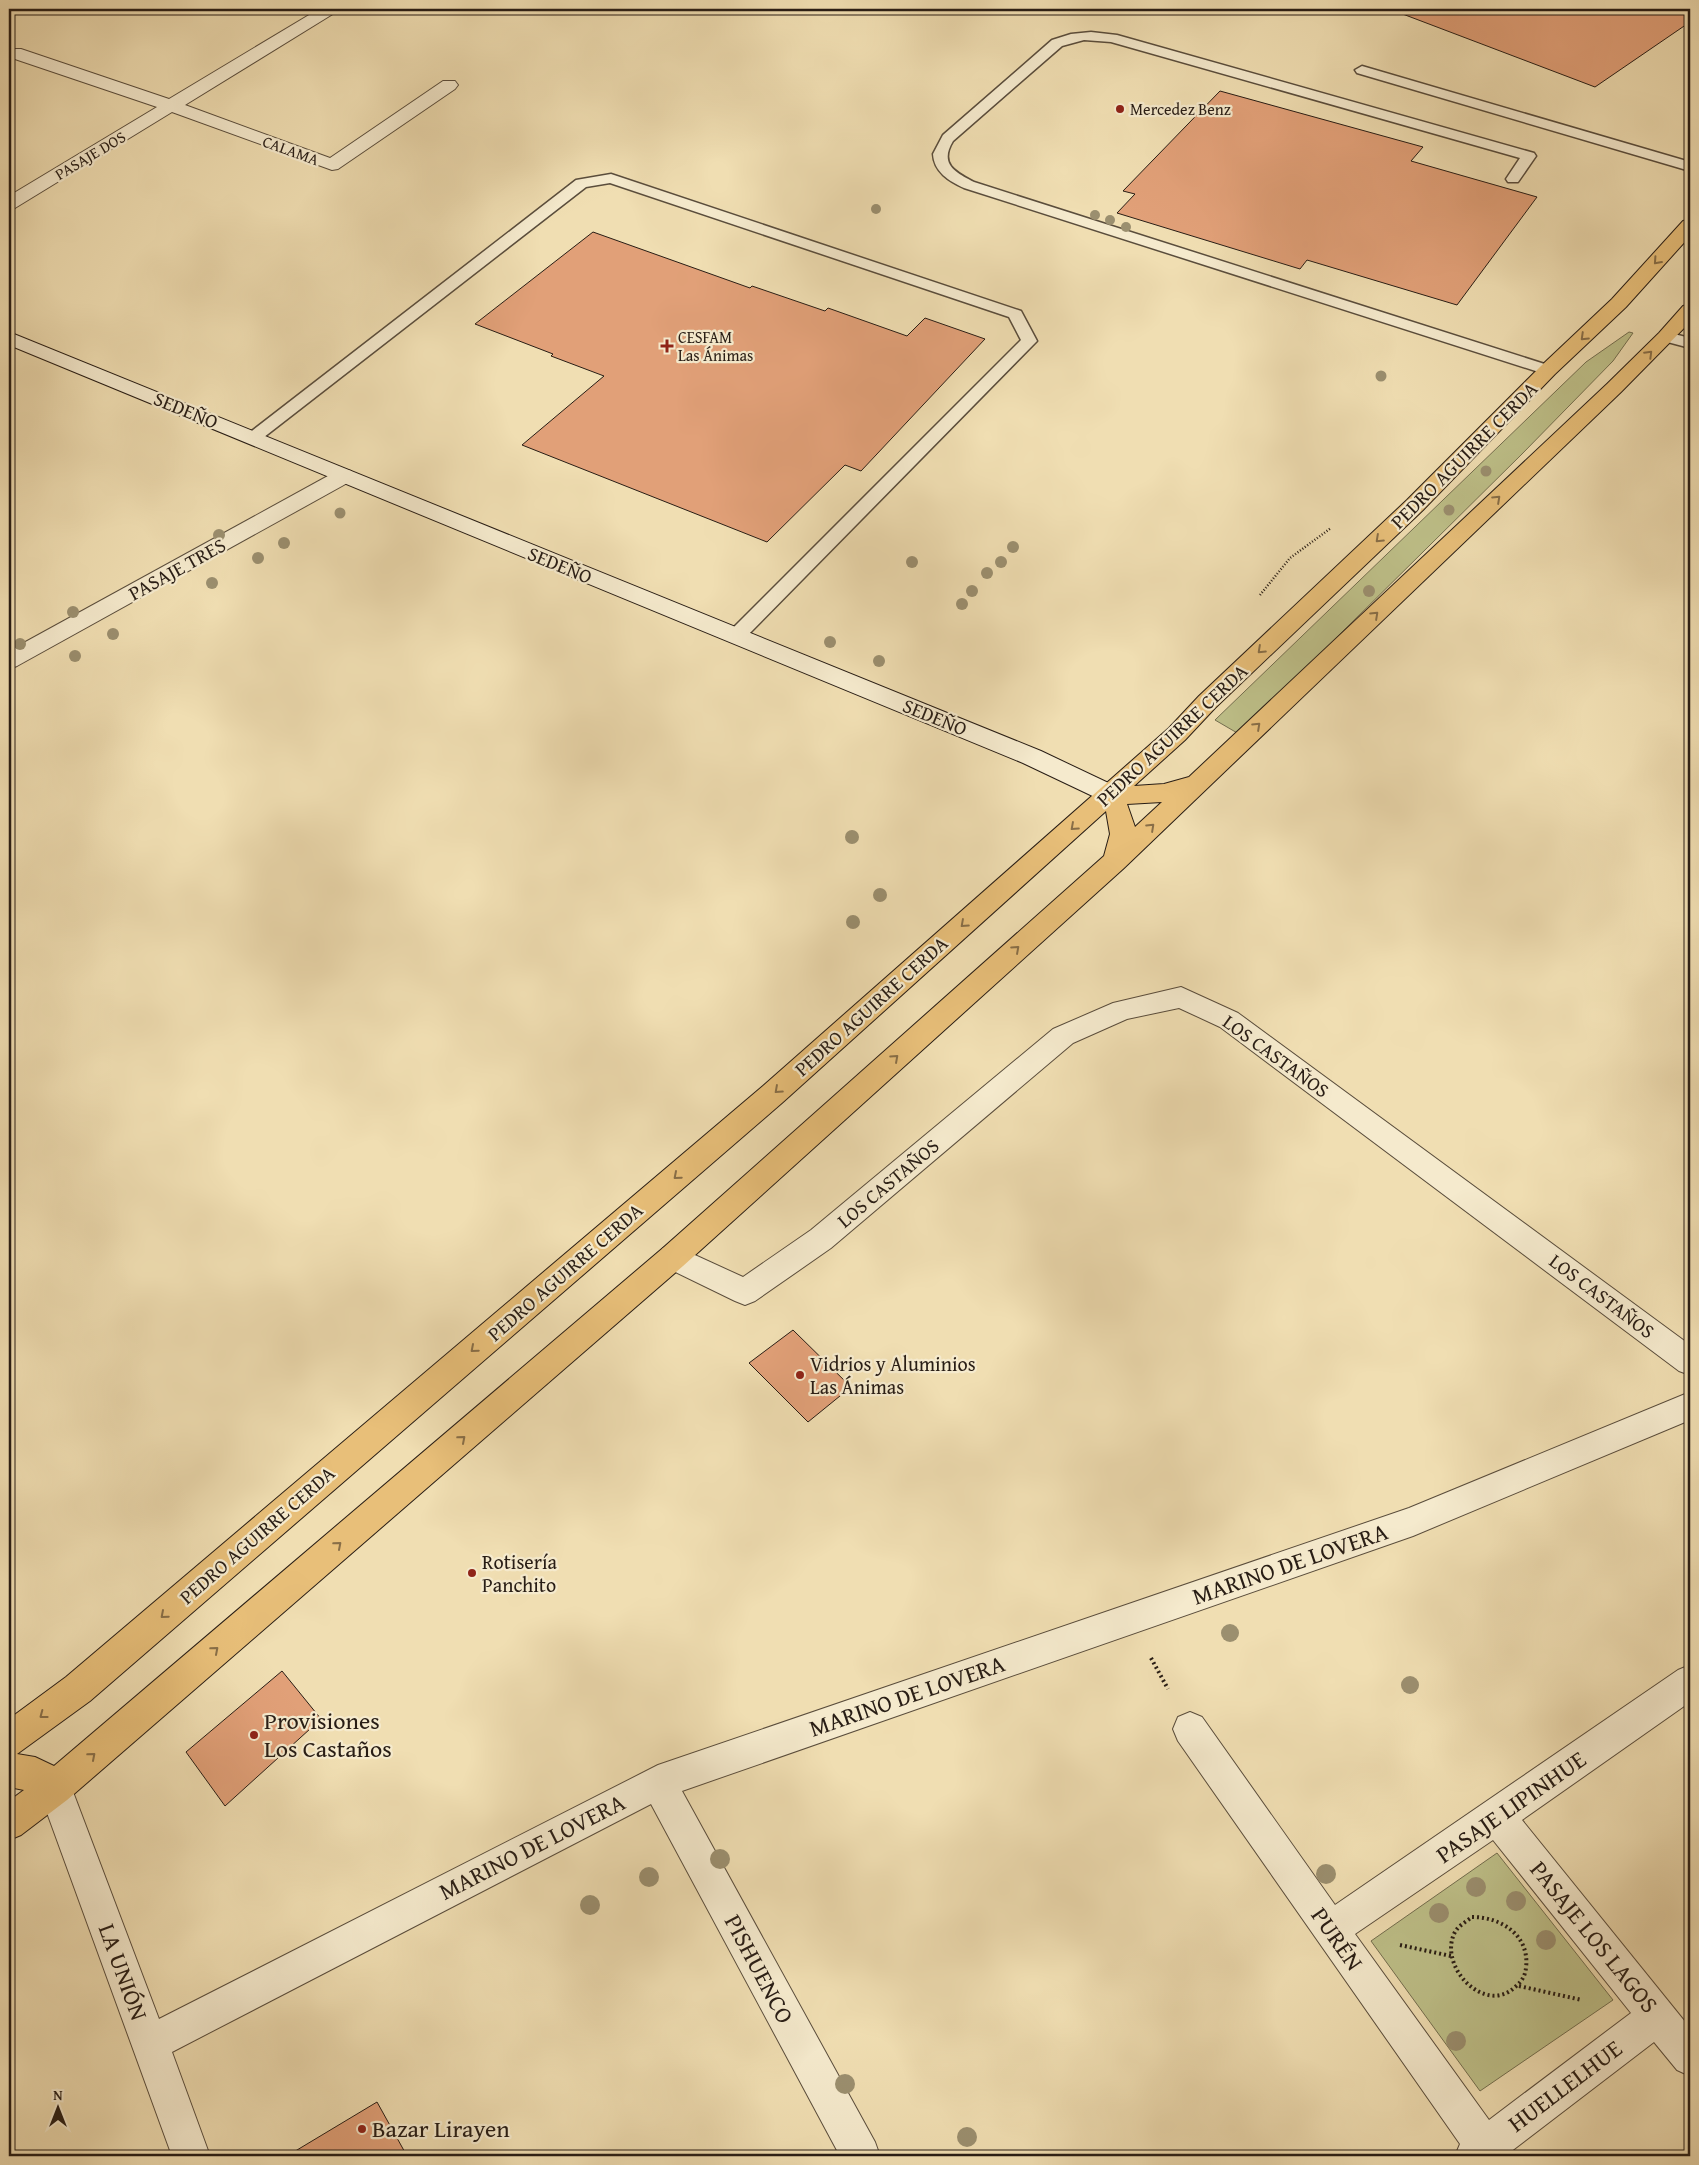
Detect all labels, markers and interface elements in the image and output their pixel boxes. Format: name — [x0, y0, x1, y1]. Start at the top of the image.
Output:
place label: Mercedez Benz — [1130, 97, 1231, 121]
marker: Mercedez Benz — [1114, 103, 1126, 115]
street label: PASAJE DOS — [50, 124, 130, 186]
street label: CALAMA — [260, 129, 323, 171]
one-way arrow — [1654, 255, 1663, 264]
place label: CESFAM Las Ánimas — [678, 325, 753, 367]
one-way arrow — [1580, 331, 1589, 340]
marker: CESFAM Las Ánimas — [660, 339, 674, 353]
one-way arrow — [1643, 351, 1652, 360]
street label: PEDRO AGUIRRE CERDA — [1383, 374, 1544, 535]
street label: SEDEÑO — [150, 383, 223, 436]
one-way arrow — [1492, 496, 1501, 505]
street label: PASAJE TRES — [123, 530, 231, 607]
one-way arrow — [1376, 533, 1385, 542]
street label: SEDEÑO — [524, 538, 597, 591]
one-way arrow — [1370, 612, 1379, 621]
one-way arrow — [1258, 644, 1267, 653]
street label: PEDRO AGUIRRE CERDA — [1089, 657, 1254, 813]
street label: SEDEÑO — [899, 690, 972, 743]
one-way arrow — [1252, 723, 1261, 732]
one-way arrow — [1070, 821, 1079, 830]
one-way arrow — [1145, 824, 1154, 833]
one-way arrow — [961, 918, 970, 927]
street label: PEDRO AGUIRRE CERDA — [787, 929, 954, 1083]
one-way arrow — [1011, 946, 1020, 955]
street label: LOS CASTAÑOS — [1217, 1007, 1336, 1104]
one-way arrow — [890, 1054, 899, 1063]
one-way arrow — [775, 1084, 784, 1092]
street label: LOS CASTAÑOS — [830, 1131, 945, 1234]
one-way arrow — [674, 1170, 683, 1179]
street label: PEDRO AGUIRRE CERDA — [481, 1196, 649, 1347]
street label: LOS CASTAÑOS — [1543, 1246, 1661, 1345]
one-way arrow — [471, 1344, 480, 1352]
place label: Vidrios y Aluminios Las Ánimas — [810, 1349, 976, 1401]
marker: Vidrios y Aluminios Las Ánimas — [794, 1369, 806, 1381]
one-way arrow — [456, 1435, 465, 1444]
street label: PEDRO AGUIRRE CERDA — [173, 1459, 341, 1610]
street label: MARINO DE LOVERA — [1187, 1513, 1393, 1613]
one-way arrow — [333, 1541, 342, 1550]
place label: Rotisería Panchito — [482, 1547, 558, 1599]
marker: Rotisería Panchito — [466, 1567, 478, 1579]
one-way arrow — [160, 1609, 169, 1618]
street label: MARINO DE LOVERA — [804, 1645, 1010, 1745]
one-way arrow — [209, 1648, 218, 1656]
place label: Provisiones Los Castaños — [264, 1703, 392, 1766]
one-way arrow — [40, 1709, 49, 1717]
marker: Provisiones Los Castaños — [248, 1729, 260, 1741]
street label: PASAJE LIPINHUE — [1428, 1742, 1593, 1871]
one-way arrow — [86, 1753, 95, 1762]
street label: MARINO DE LOVERA — [433, 1784, 631, 1909]
street label: PASAJE LOS LAGOS — [1522, 1853, 1667, 2020]
street label: PURÉN — [1303, 1900, 1372, 1978]
street label: PISHUENCO — [716, 1908, 803, 2030]
street label: LA UNIÓN — [90, 1919, 157, 2025]
street label: HUELLELHUE — [1500, 2031, 1629, 2140]
north arrow — [32, 2082, 82, 2132]
text: N — [53, 2085, 63, 2105]
place label: Bazar Lirayen — [372, 2111, 510, 2146]
marker: Bazar Lirayen — [356, 2123, 368, 2135]

